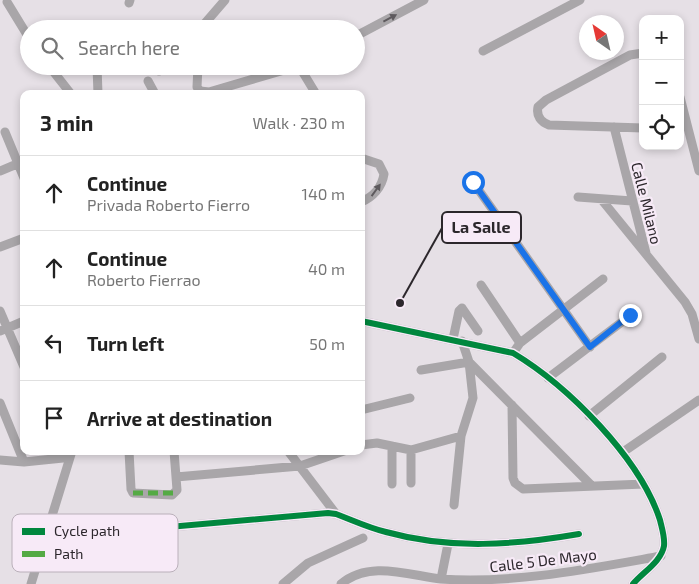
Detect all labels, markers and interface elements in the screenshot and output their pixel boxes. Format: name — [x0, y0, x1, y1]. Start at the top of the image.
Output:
one-way arrow — [383, 14, 397, 22]
north arrow — [579, 15, 624, 60]
map controls — [639, 15, 684, 150]
button: + — [639, 15, 684, 60]
search box — [20, 20, 365, 75]
icon: search — [38, 34, 66, 62]
text: Search here — [78, 36, 180, 59]
button: − — [639, 60, 684, 105]
button: locate — [639, 105, 684, 150]
text: 3 min — [40, 110, 93, 135]
text: Walk · 230 m — [252, 113, 345, 132]
street label: Calle Milano — [628, 160, 666, 246]
route start — [462, 171, 485, 194]
text: Continue — [87, 172, 167, 195]
icon: ahead — [40, 179, 68, 207]
one-way arrow — [371, 183, 381, 197]
text: 140 m — [302, 184, 345, 203]
text: Privada Roberto Fierro — [87, 195, 250, 214]
callout: La Salle — [442, 212, 521, 243]
text: La Salle — [451, 217, 511, 236]
text: Continue — [87, 247, 167, 270]
icon: ahead — [40, 254, 68, 282]
text: 40 m — [308, 259, 345, 278]
text: Roberto Fierrao — [87, 270, 201, 289]
route end — [619, 304, 642, 327]
icon: left — [40, 329, 68, 357]
text: Turn left — [87, 332, 164, 355]
text: 50 m — [309, 334, 345, 353]
icon: arrive — [40, 404, 68, 432]
text: Arrive at destination — [87, 407, 272, 430]
legend — [12, 514, 178, 572]
text: Cycle path — [54, 522, 120, 539]
text: Path — [54, 545, 83, 562]
street label: Calle 5 De Mayo — [488, 545, 598, 575]

